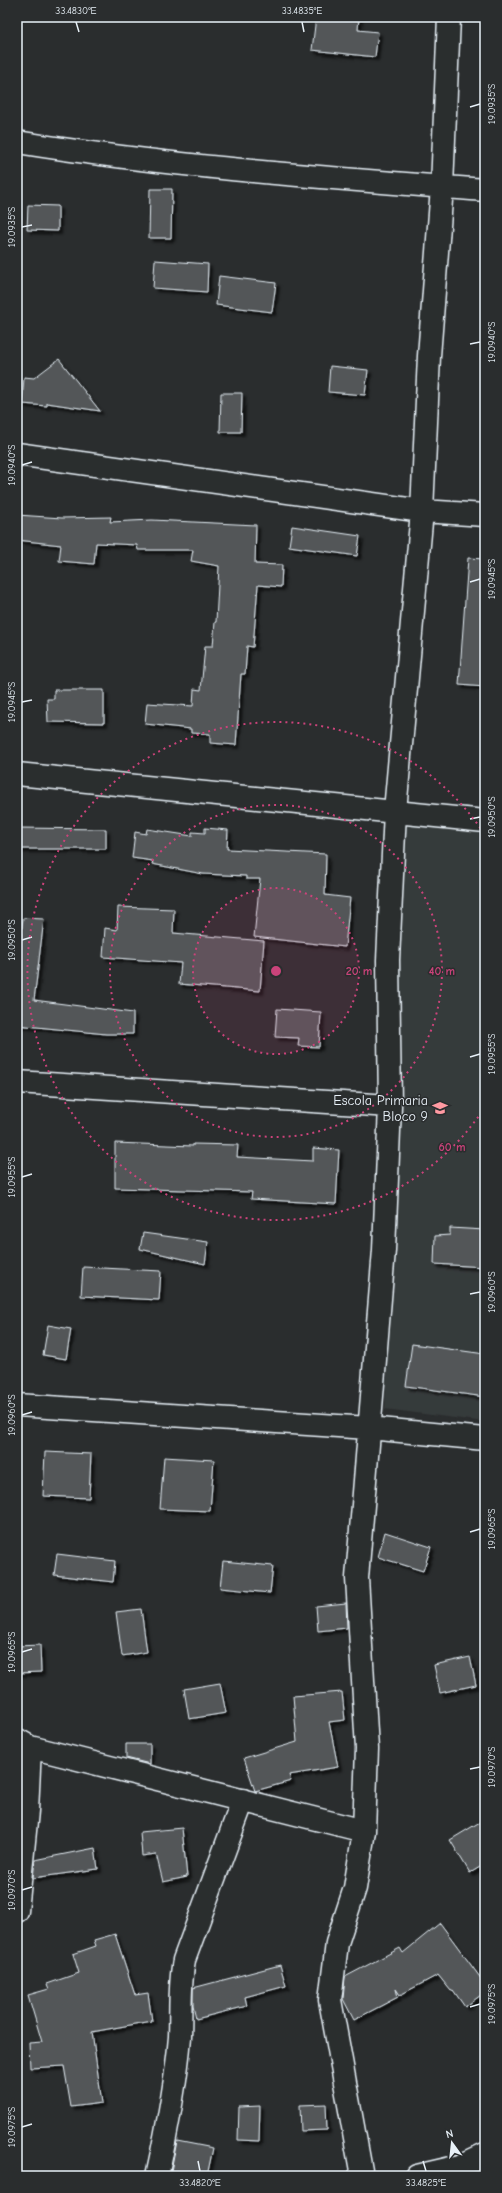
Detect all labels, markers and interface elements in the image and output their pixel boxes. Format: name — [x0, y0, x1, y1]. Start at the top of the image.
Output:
text: 33.4830°E — [55, 5, 97, 17]
text: 33.4835°E — [282, 5, 322, 17]
text: 19.0935°S — [486, 83, 498, 124]
text: 19.0935°S — [6, 206, 18, 247]
text: 19.0940°S — [486, 321, 498, 363]
text: 19.0940°S — [6, 444, 18, 486]
text: 19.0945°S — [486, 558, 498, 599]
text: 19.0945°S — [6, 681, 18, 722]
text: 19.0950°S — [486, 796, 498, 838]
text: 19.0950°S — [6, 919, 18, 961]
centre of rings — [269, 964, 283, 978]
text: 20 m — [346, 964, 372, 978]
text: 40 m — [429, 964, 455, 978]
text: 19.0955°S — [486, 1033, 498, 1075]
place label: Escola Primaria Bloco 9 — [333, 1092, 428, 1125]
school or university icon: Escola Primaria Bloco 9 — [431, 1099, 449, 1117]
text: 60 m — [439, 1140, 465, 1154]
text: 19.0955°S — [6, 1156, 18, 1198]
text: 19.0960°S — [486, 1271, 498, 1313]
text: 19.0960°S — [6, 1394, 18, 1436]
text: 19.0965°S — [486, 1508, 498, 1550]
text: 19.0965°S — [6, 1631, 18, 1673]
text: 19.0970°S — [486, 1746, 498, 1788]
text: 19.0970°S — [6, 1869, 18, 1911]
text: 19.0975°S — [486, 1983, 498, 2024]
text: 19.0975°S — [6, 2106, 18, 2147]
north arrow — [432, 2123, 472, 2163]
text: N — [444, 2127, 455, 2141]
text: 33.4820°E — [179, 2177, 221, 2189]
text: 33.4825°E — [406, 2177, 446, 2189]

